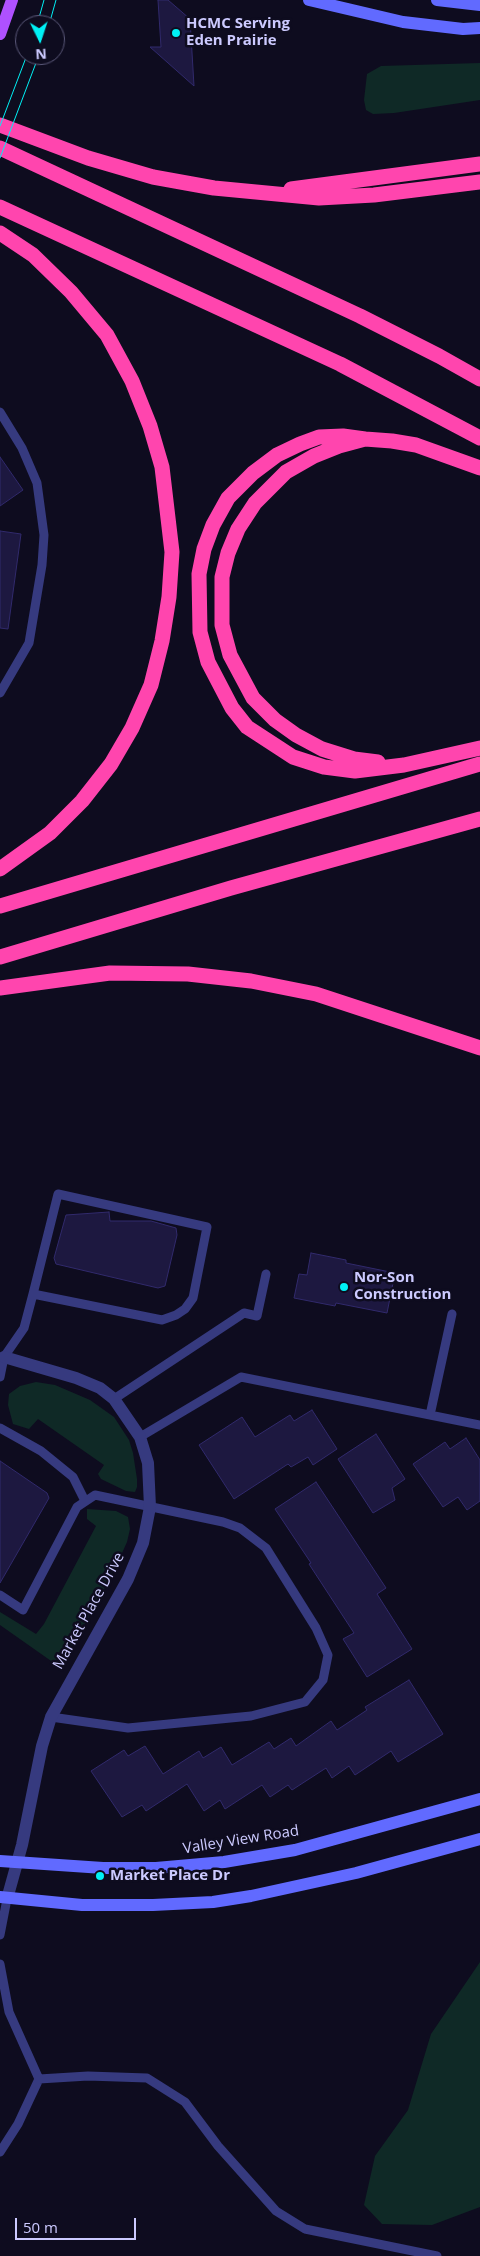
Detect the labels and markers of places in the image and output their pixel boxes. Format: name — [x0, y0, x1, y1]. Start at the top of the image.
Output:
place label: HCMC Serving Eden Prairie — [186, 15, 290, 50]
marker: HCMC Serving Eden Prairie — [170, 27, 182, 39]
place label: Nor-Son Construction — [354, 1269, 451, 1304]
marker: Nor-Son Construction — [338, 1281, 350, 1293]
place label: Market Place Dr — [110, 1867, 230, 1885]
marker: Market Place Dr — [94, 1870, 106, 1882]

